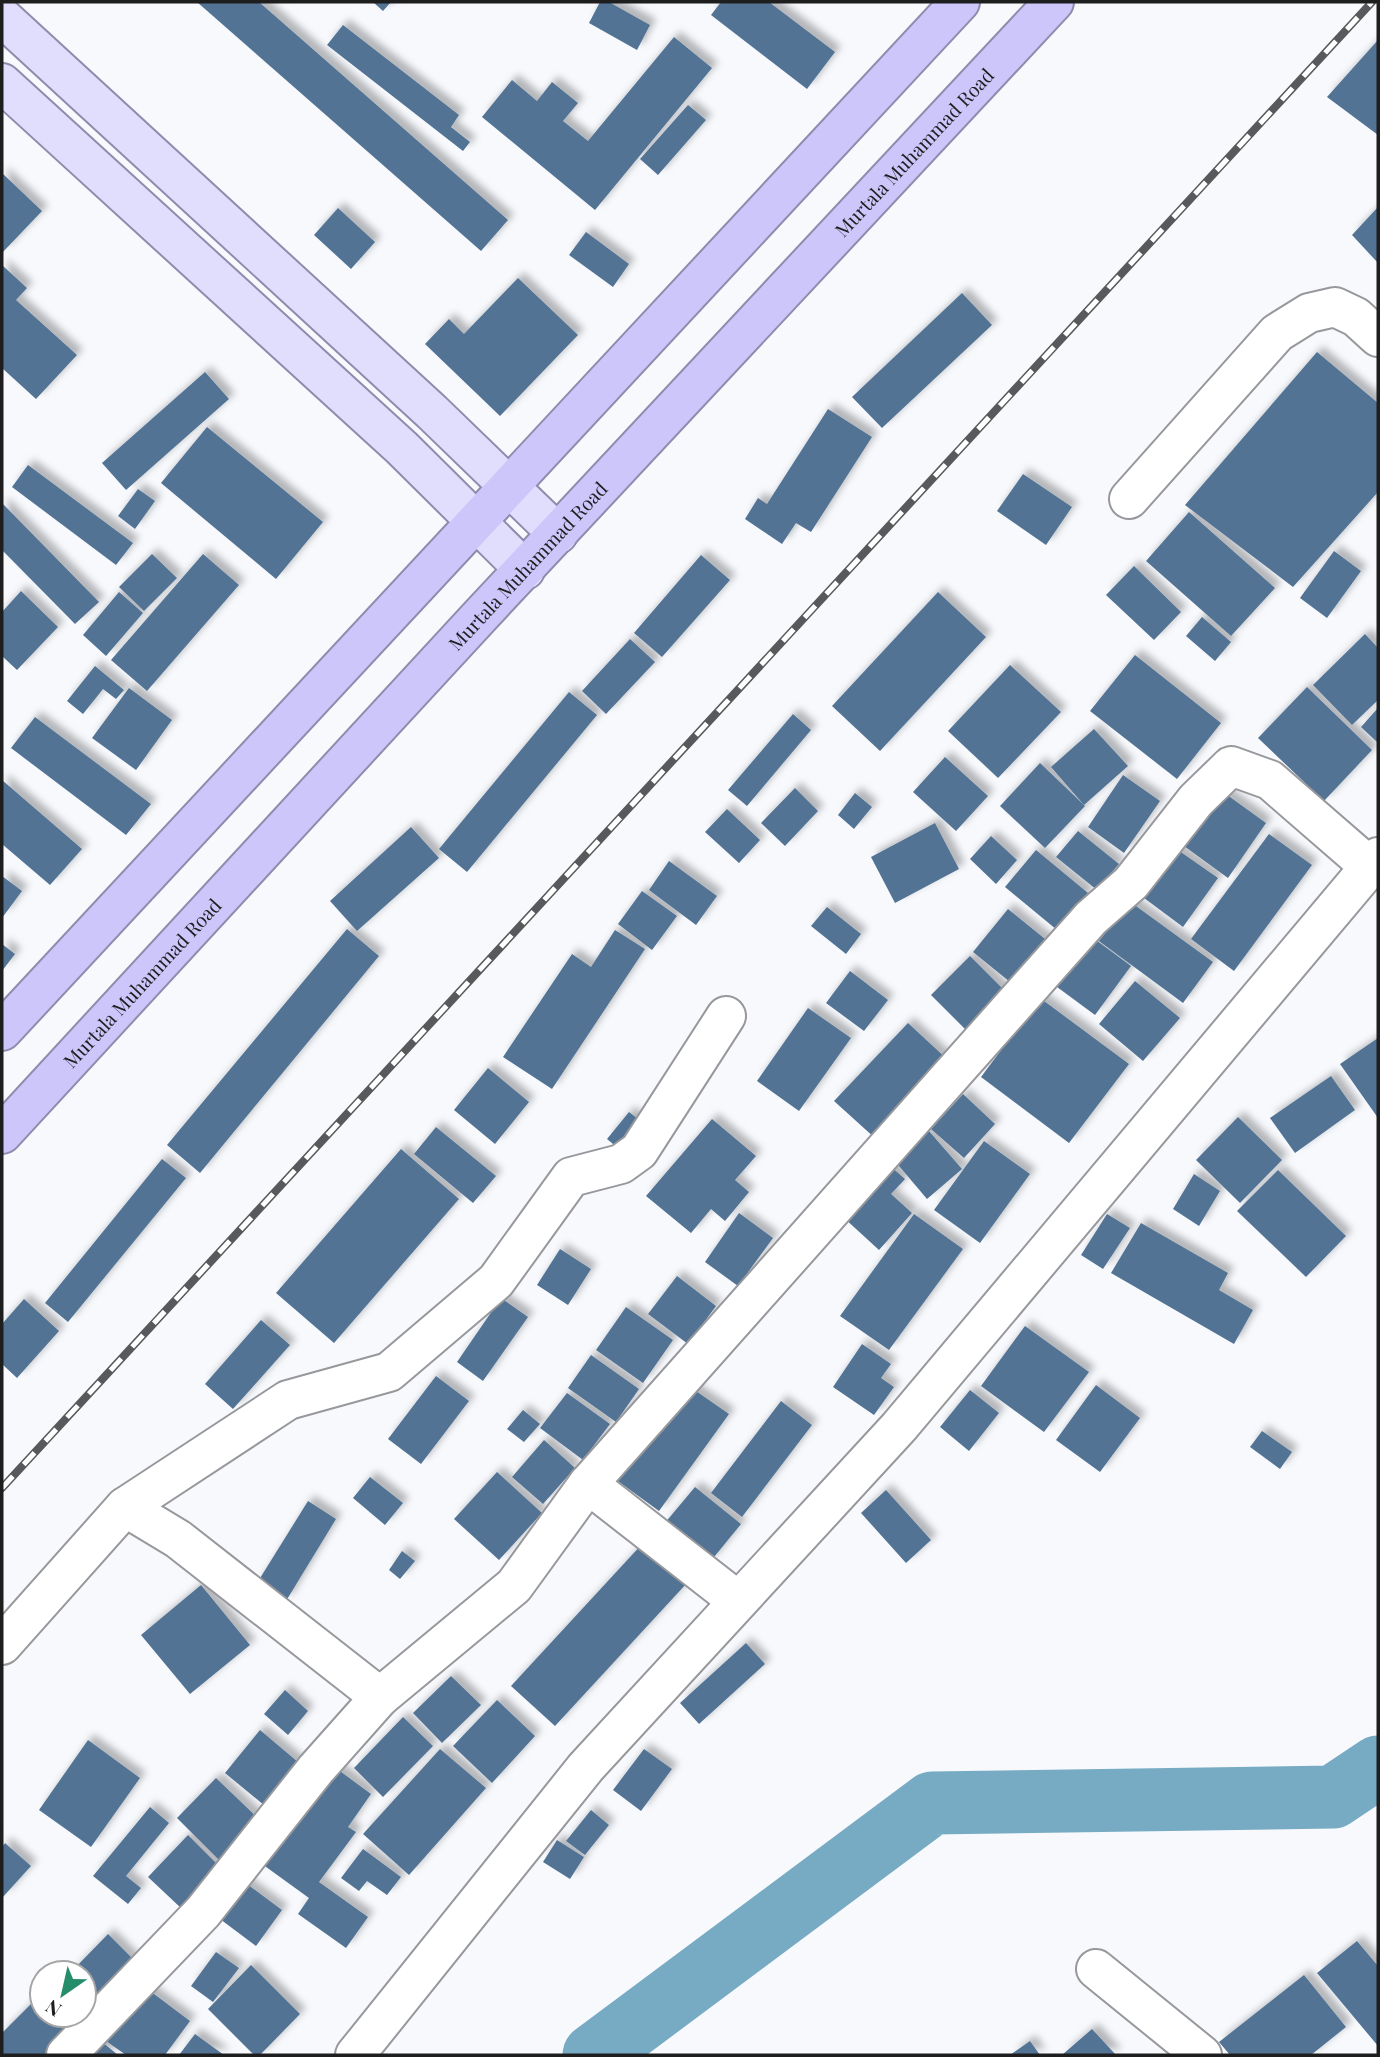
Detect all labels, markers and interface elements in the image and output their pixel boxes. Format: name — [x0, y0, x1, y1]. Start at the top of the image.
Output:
street label: Murtala Muhammad Road — [829, 62, 999, 242]
street label: Murtala Muhammad Road — [442, 476, 612, 655]
street label: Murtala Muhammad Road — [57, 892, 226, 1073]
north arrow — [28, 1959, 98, 2029]
text: N — [40, 1994, 66, 2024]

